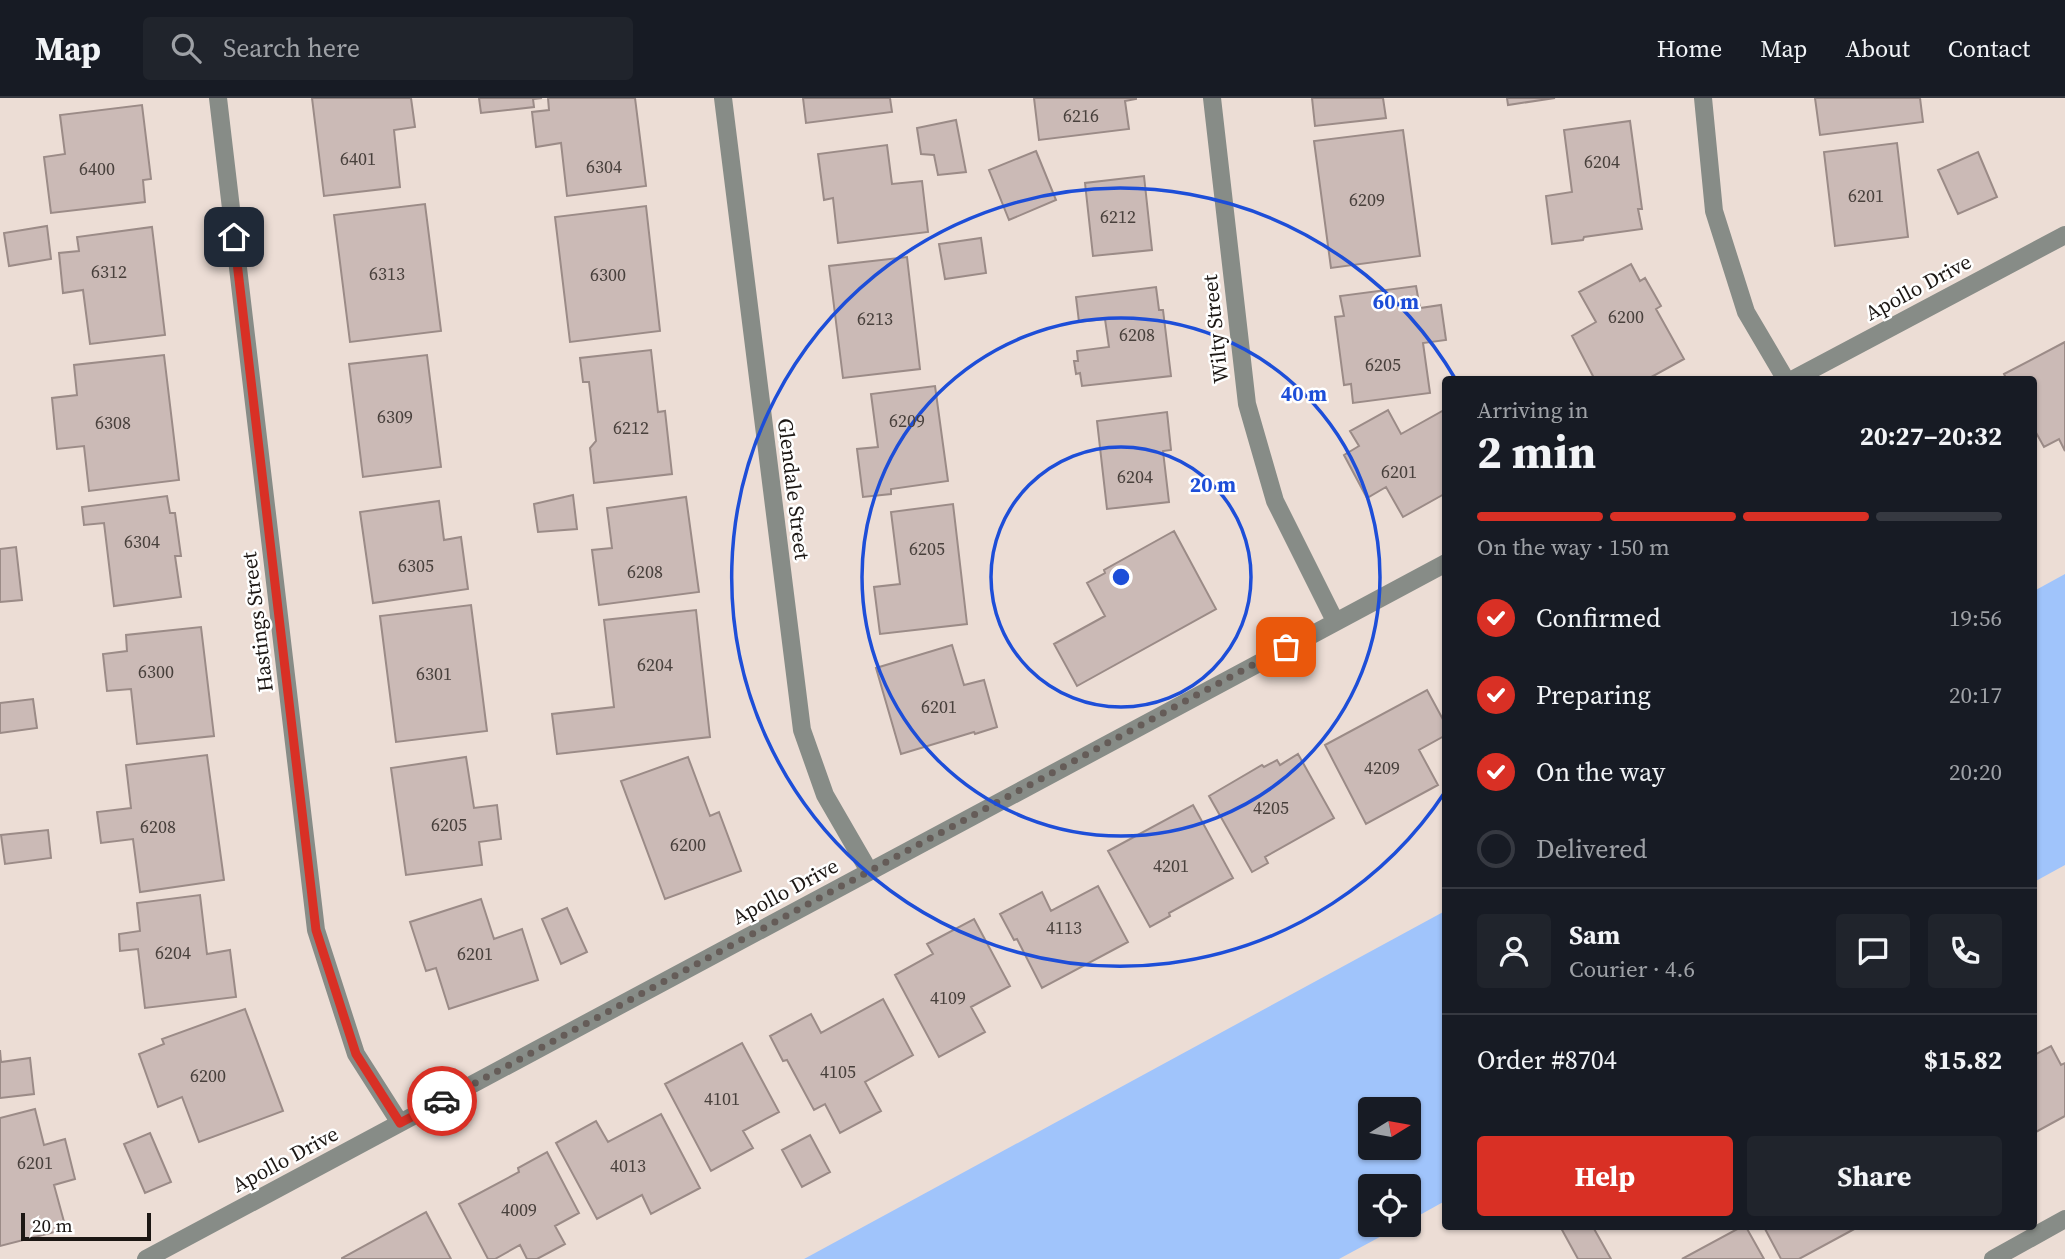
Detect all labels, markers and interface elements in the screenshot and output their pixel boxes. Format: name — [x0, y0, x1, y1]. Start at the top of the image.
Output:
search box — [143, 17, 633, 80]
text: Map — [35, 26, 101, 71]
icon: search — [167, 29, 205, 67]
text: Search here — [223, 30, 360, 66]
text: Home — [1657, 32, 1722, 65]
text: Map — [1760, 32, 1807, 65]
text: About — [1845, 32, 1910, 65]
text: Contact — [1948, 32, 2030, 65]
house number: 6216 — [1063, 103, 1099, 128]
house number: 6401 — [340, 146, 376, 171]
house number: 6204 — [1584, 149, 1620, 174]
house number: 6304 — [586, 154, 622, 179]
house number: 6400 — [79, 156, 115, 181]
house number: 6201 — [1848, 183, 1884, 208]
house number: 6209 — [1349, 187, 1385, 212]
house number: 6212 — [1100, 204, 1136, 229]
pin — [204, 207, 264, 267]
icon: home — [215, 218, 253, 256]
street label: Apollo Drive — [1860, 247, 1976, 327]
house number: 6312 — [91, 259, 127, 284]
house number: 6313 — [369, 261, 405, 286]
house number: 6300 — [590, 262, 626, 287]
street label: Wilty Street — [1195, 273, 1235, 385]
text: 60 m — [1373, 287, 1419, 316]
house number: 6200 — [1608, 304, 1644, 329]
house number: 6213 — [857, 306, 893, 331]
house number: 6208 — [1119, 322, 1155, 347]
house number: 6205 — [1365, 352, 1401, 377]
text: 40 m — [1281, 379, 1327, 408]
text: Arriving in — [1477, 394, 1589, 426]
house number: 6309 — [377, 404, 413, 429]
house number: 6209 — [889, 408, 925, 433]
house number: 6308 — [95, 410, 131, 435]
house number: 6212 — [613, 415, 649, 440]
street label: Glendale Street — [771, 416, 817, 562]
text: 20:27–20:32 — [1860, 418, 2002, 454]
text: 2 min — [1477, 420, 1596, 483]
house number: 6201 — [1381, 459, 1417, 484]
house number: 6204 — [1117, 464, 1153, 489]
text: 20 m — [1190, 470, 1236, 499]
house number: 6304 — [124, 529, 160, 554]
text: On the way · 150 m — [1477, 531, 1670, 563]
house number: 6205 — [909, 536, 945, 561]
street label: Hastings Street — [234, 550, 280, 694]
house number: 6305 — [398, 553, 434, 578]
house number: 6208 — [627, 559, 663, 584]
centre of rings — [1109, 565, 1133, 589]
icon: check — [1477, 599, 1515, 637]
text: Confirmed — [1536, 600, 1661, 636]
text: 19:56 — [1949, 602, 2002, 634]
pin — [1256, 617, 1316, 677]
icon: bag — [1267, 628, 1305, 666]
house number: 6204 — [637, 652, 673, 677]
house number: 6300 — [138, 659, 174, 684]
house number: 6301 — [416, 661, 452, 686]
icon: check — [1477, 676, 1515, 714]
text: Preparing — [1536, 677, 1651, 713]
text: 20:17 — [1949, 679, 2002, 711]
house number: 6201 — [921, 694, 957, 719]
icon: check — [1477, 753, 1515, 791]
text: On the way — [1536, 754, 1665, 790]
house number: 4209 — [1364, 755, 1400, 780]
text: 20:20 — [1949, 756, 2002, 788]
house number: 4205 — [1253, 795, 1289, 820]
house number: 6205 — [431, 812, 467, 837]
house number: 6208 — [140, 814, 176, 839]
text: Delivered — [1536, 831, 1647, 867]
house number: 6200 — [670, 832, 706, 857]
street label: Apollo Drive — [727, 851, 843, 931]
house number: 4201 — [1153, 853, 1189, 878]
button: person — [1477, 914, 1551, 988]
button: chat — [1836, 914, 1910, 988]
button: phone — [1928, 914, 2002, 988]
house number: 4113 — [1046, 915, 1082, 940]
text: Sam — [1569, 917, 1620, 953]
house number: 6204 — [155, 940, 191, 965]
house number: 6201 — [457, 941, 493, 966]
text: Courier · 4.6 — [1569, 953, 1695, 985]
house number: 4109 — [930, 985, 966, 1010]
text: Order #8704 — [1477, 1042, 1617, 1078]
text: $15.82 — [1924, 1042, 2002, 1078]
house number: 4105 — [820, 1059, 856, 1084]
house number: 6200 — [190, 1063, 226, 1088]
courier — [407, 1066, 477, 1136]
icon: car — [423, 1082, 461, 1120]
house number: 4101 — [704, 1086, 740, 1111]
north arrow — [1358, 1097, 1421, 1160]
map controls — [1358, 1097, 1421, 1237]
street label: Apollo Drive — [227, 1119, 343, 1199]
button: Help — [1477, 1136, 1733, 1216]
button: Share — [1747, 1136, 2002, 1216]
house number: 6201 — [17, 1150, 53, 1175]
house number: 4013 — [610, 1153, 646, 1178]
button: locate — [1358, 1174, 1421, 1237]
house number: 4009 — [501, 1197, 537, 1222]
scale bar — [21, 1210, 150, 1242]
text: 20 m — [32, 1212, 73, 1238]

